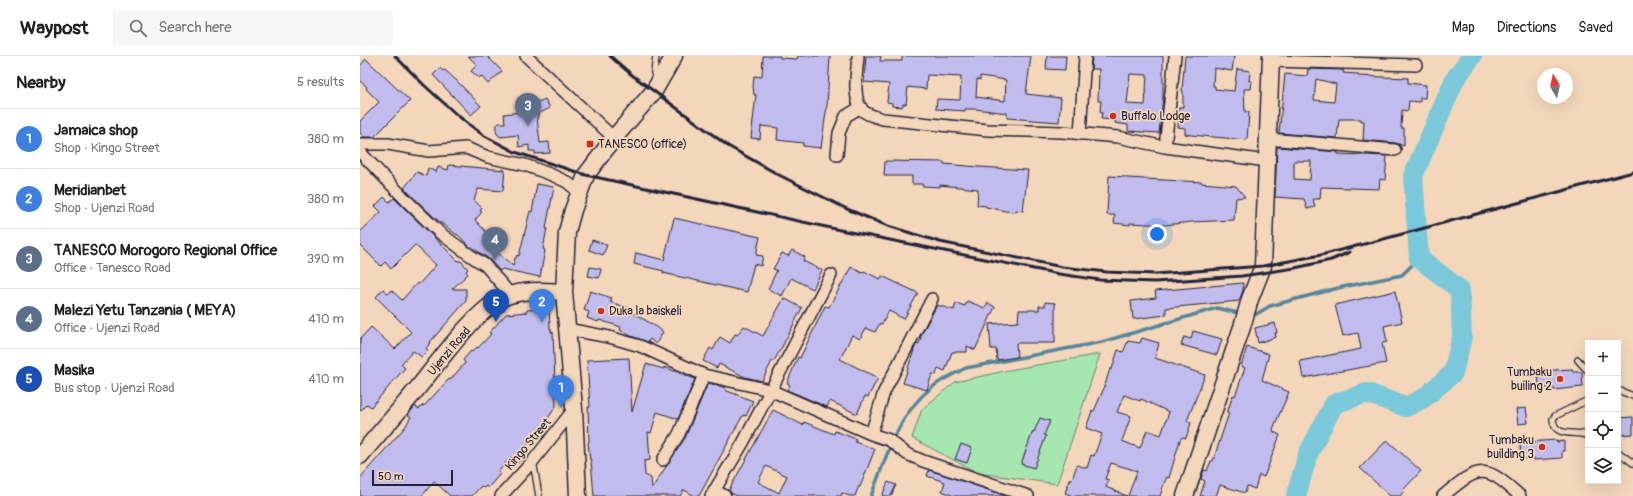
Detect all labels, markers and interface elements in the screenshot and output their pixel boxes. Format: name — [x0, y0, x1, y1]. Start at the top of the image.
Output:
search box — [113, 10, 393, 46]
text: Waypost — [20, 16, 89, 40]
icon: search — [127, 17, 149, 39]
text: Search here — [159, 18, 232, 37]
text: Map — [1452, 19, 1475, 36]
text: Directions — [1497, 19, 1556, 36]
text: Saved — [1578, 19, 1613, 36]
north arrow — [1537, 68, 1573, 104]
text: Nearby — [16, 72, 65, 93]
text: 5 results — [297, 74, 344, 90]
pin: 3 — [515, 93, 541, 126]
place label: Buffalo Lodge — [1121, 109, 1190, 124]
marker: Buffalo Lodge — [1108, 111, 1118, 121]
text: Jamaica shop — [54, 121, 138, 140]
text: 1 — [26, 131, 32, 147]
text: 380 m — [307, 131, 344, 147]
place label: TANESCO (office) — [598, 137, 687, 152]
marker: TANESCO (office) — [585, 139, 595, 149]
text: Shop · Kingo Street — [54, 140, 160, 156]
text: Meridianbet — [54, 181, 126, 200]
text: 2 — [25, 191, 33, 207]
text: 380 m — [307, 191, 344, 207]
text: Shop · Ujenzi Road — [54, 200, 155, 216]
your location — [1147, 224, 1167, 244]
pin: 4 — [482, 227, 508, 260]
text: TANESCO Morogoro Regional Office — [54, 241, 277, 260]
text: 3 — [25, 251, 33, 267]
text: 390 m — [307, 251, 344, 267]
text: Office · Tanesco Road — [54, 260, 171, 276]
pin: 5 — [483, 289, 509, 322]
pin: 2 — [529, 289, 555, 322]
text: Malezi Yetu Tanzania ( MEYA) — [54, 301, 236, 320]
place label: Duka la baiskeli — [609, 304, 681, 319]
marker: Duka la baiskeli — [596, 306, 606, 316]
text: 4 — [25, 311, 33, 327]
text: 410 m — [308, 311, 344, 327]
text: Office · Ujenzi Road — [54, 320, 160, 336]
street label: Ujenzi Road — [425, 324, 474, 379]
map controls — [1585, 340, 1621, 484]
button: + — [1585, 340, 1621, 376]
text: Masika — [54, 361, 94, 380]
place label: Tumbaku builing 2 — [1507, 365, 1552, 394]
text: 5 — [25, 371, 33, 387]
text: 410 m — [308, 371, 344, 387]
marker: Tumbaku builing 2 — [1555, 374, 1565, 384]
pin: 1 — [548, 375, 574, 408]
button: − — [1585, 376, 1621, 412]
text: Bus stop · Ujenzi Road — [54, 380, 175, 396]
button: locate — [1585, 412, 1621, 448]
street label: Kingo Street — [502, 415, 555, 474]
place label: Tumbaku building 3 — [1487, 433, 1534, 462]
marker: Tumbaku building 3 — [1537, 442, 1547, 452]
button: layers — [1585, 448, 1621, 484]
scale bar — [372, 468, 453, 487]
text: 50 m — [378, 470, 404, 483]

